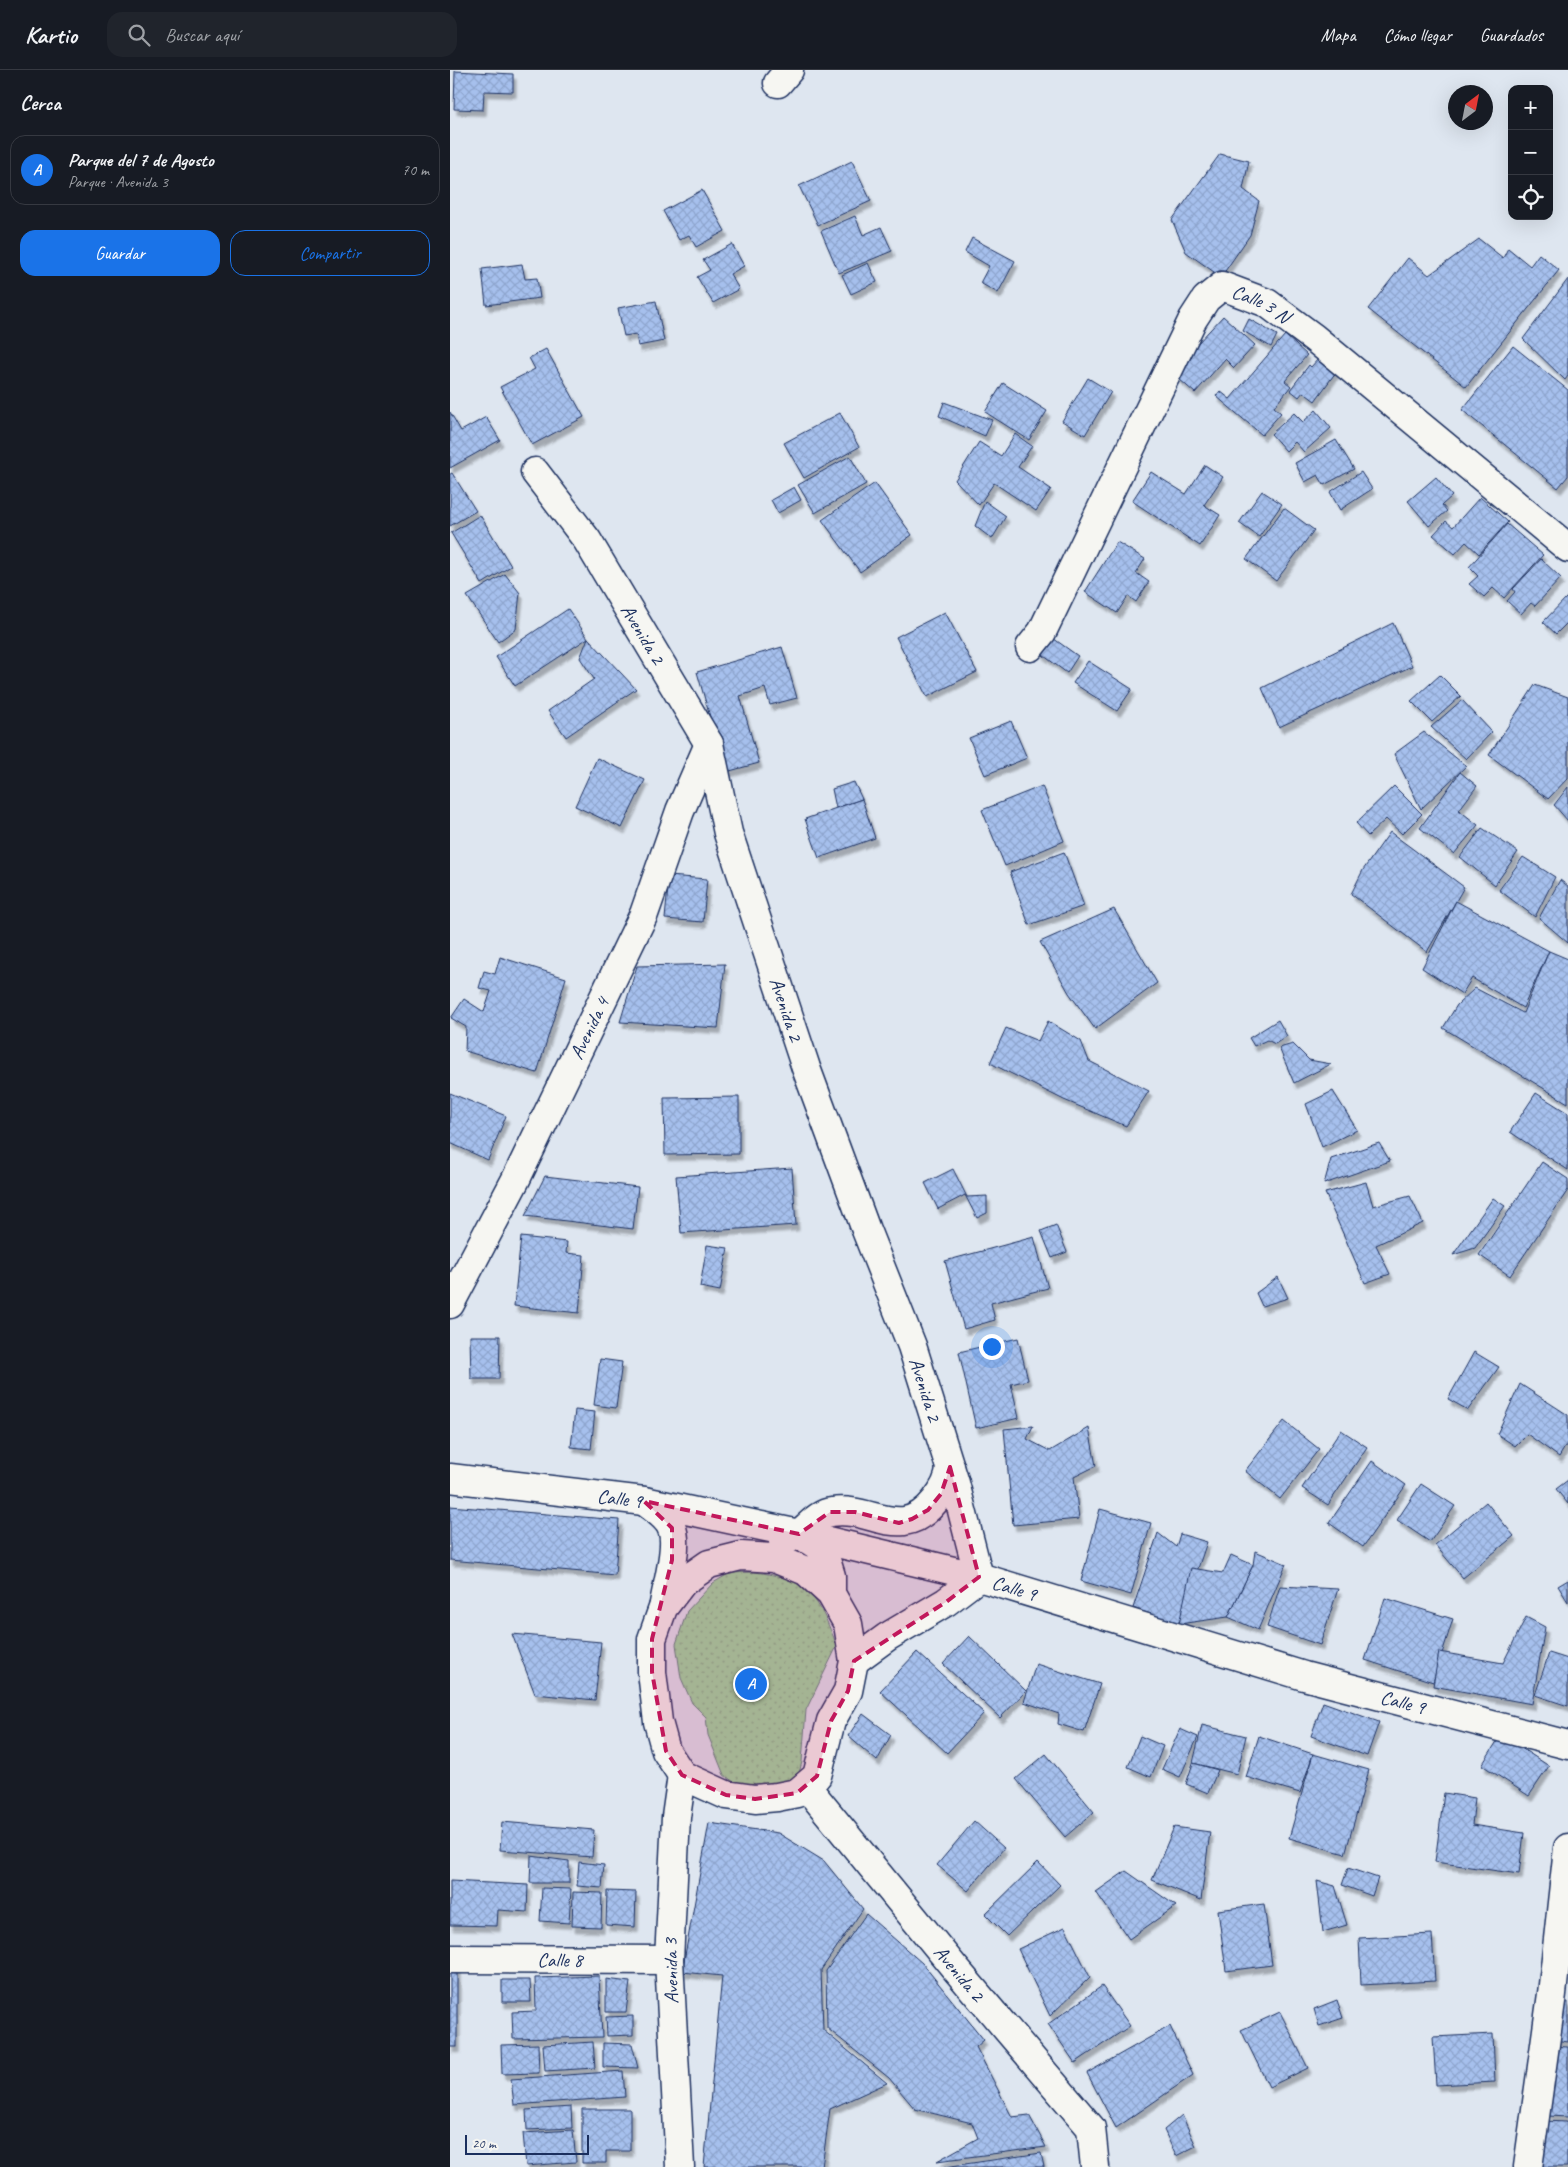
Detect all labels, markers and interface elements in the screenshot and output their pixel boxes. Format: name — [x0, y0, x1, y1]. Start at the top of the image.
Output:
search box — [107, 12, 457, 57]
text: Kartio — [25, 20, 77, 50]
icon: search — [125, 21, 153, 49]
text: Buscar aquí — [165, 23, 239, 47]
text: Mapa — [1321, 24, 1356, 46]
text: Cómo llegar — [1384, 24, 1452, 46]
text: Guardados — [1480, 24, 1543, 46]
north arrow — [1448, 85, 1493, 130]
map controls — [1508, 85, 1553, 220]
button: + — [1508, 85, 1553, 130]
text: Cerca — [20, 90, 61, 116]
button: − — [1508, 130, 1553, 175]
text: Parque del 7 de Agosto — [68, 148, 214, 172]
text: A — [33, 160, 41, 180]
text: 70 m — [402, 160, 429, 180]
text: Parque · Avenida 3 — [68, 172, 168, 192]
button: locate — [1508, 175, 1553, 220]
button: Guardar — [20, 230, 220, 276]
button: Compartir — [230, 230, 430, 276]
street label: Calle 3 N — [1229, 278, 1298, 330]
street label: Avenida 2 — [616, 599, 672, 670]
street label: Avenida 2 — [764, 974, 809, 1046]
street label: Avenida 4 — [563, 991, 615, 1063]
your location — [979, 1334, 1005, 1360]
street label: Avenida 2 — [904, 1354, 948, 1426]
street label: Calle 9 — [596, 1483, 646, 1513]
street label: Calle 9 — [989, 1569, 1042, 1607]
pin: A — [735, 1665, 767, 1703]
street label: Calle 9 — [1378, 1684, 1430, 1720]
street label: Avenida 3 — [658, 1936, 684, 2004]
street label: Avenida 2 — [929, 1940, 991, 2008]
street label: Calle 8 — [537, 1947, 585, 1972]
scale bar — [465, 2132, 589, 2155]
text: 20 m — [472, 2135, 496, 2152]

